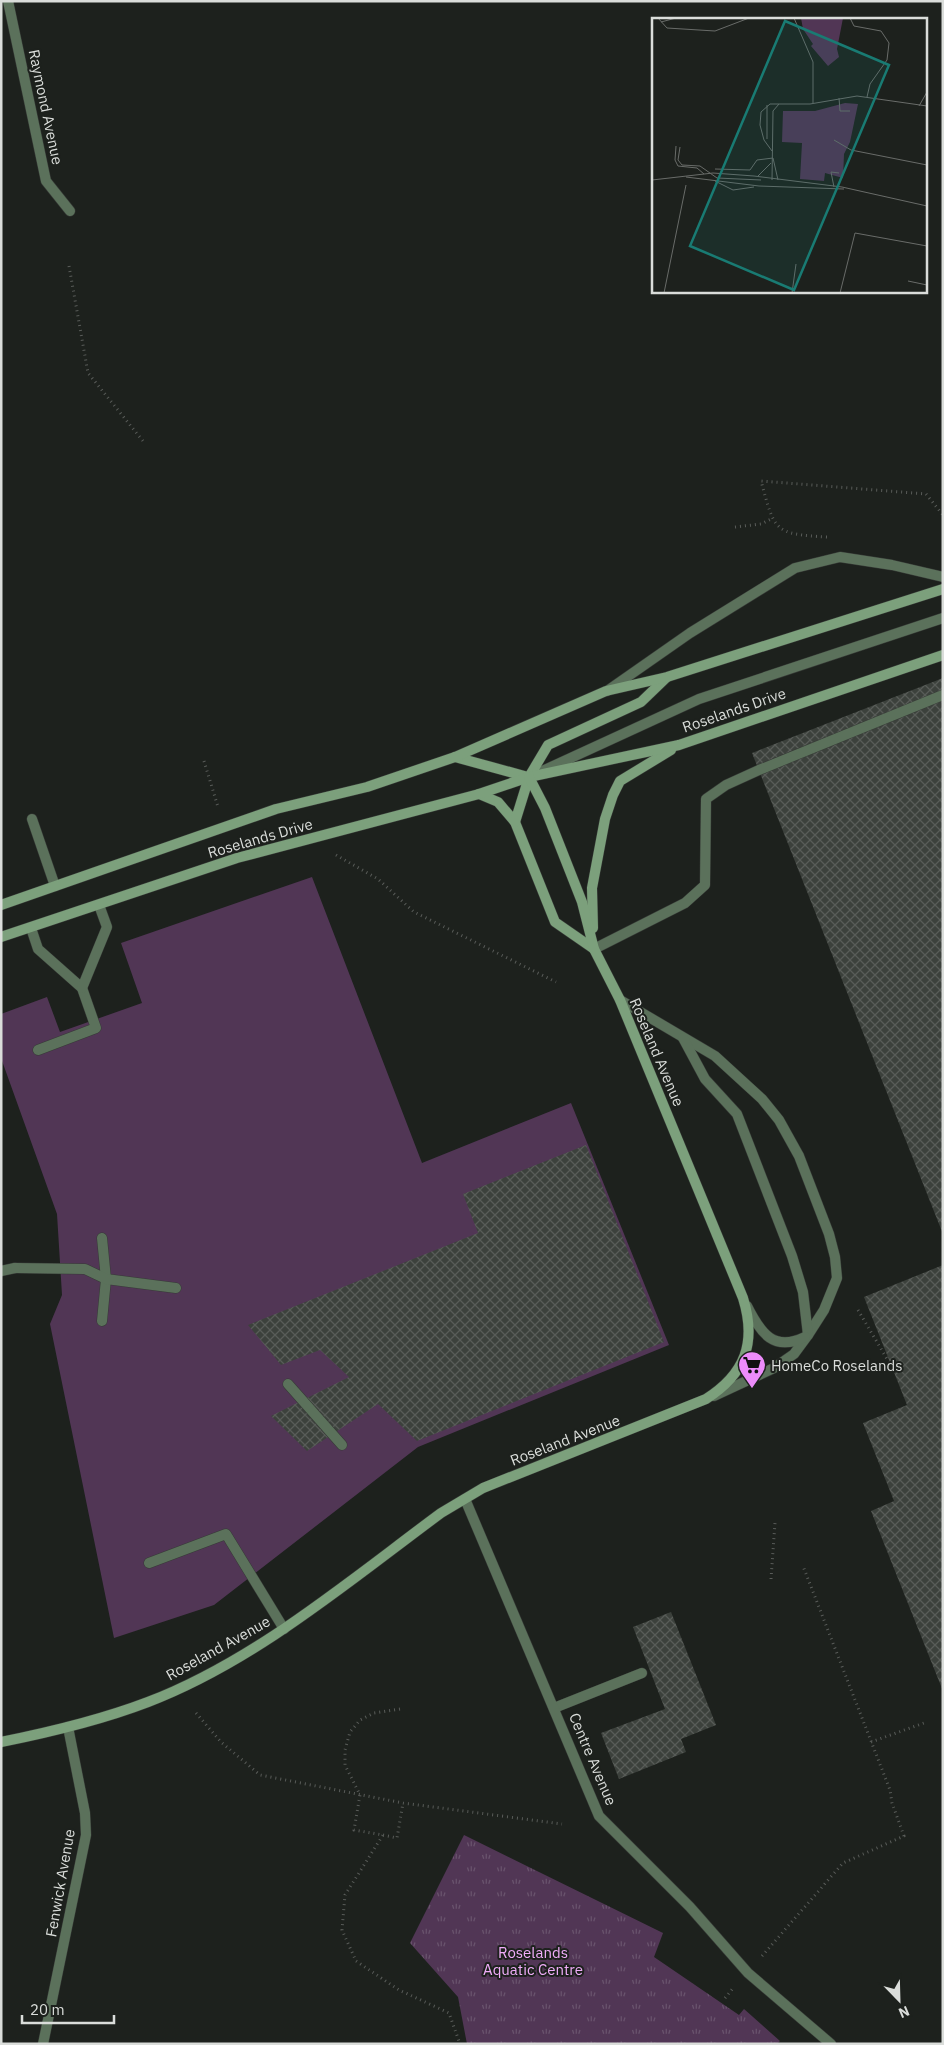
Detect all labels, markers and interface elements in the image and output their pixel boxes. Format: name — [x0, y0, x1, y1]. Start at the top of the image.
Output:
inset map — [652, 18, 926, 292]
street label: Raymond Avenue — [25, 48, 67, 166]
street label: Roselands Drive — [680, 683, 788, 737]
street label: Roselands Drive — [205, 814, 315, 862]
street label: Roseland Avenue — [626, 995, 688, 1109]
supermarket icon: HomeCo Roselands — [737, 1350, 767, 1389]
place label: HomeCo Roselands — [771, 1356, 903, 1375]
street label: Roseland Avenue — [507, 1410, 623, 1470]
street label: Roseland Avenue — [163, 1612, 273, 1684]
street label: Centre Avenue — [565, 1710, 621, 1808]
street label: Fenwick Avenue — [41, 1828, 79, 1938]
park label: Roselands Aquatic Centre — [483, 1943, 583, 1979]
north arrow — [874, 1975, 924, 2025]
scale bar — [22, 1992, 115, 2024]
text: 20 m — [30, 2000, 65, 2019]
text: N — [896, 2002, 912, 2022]

